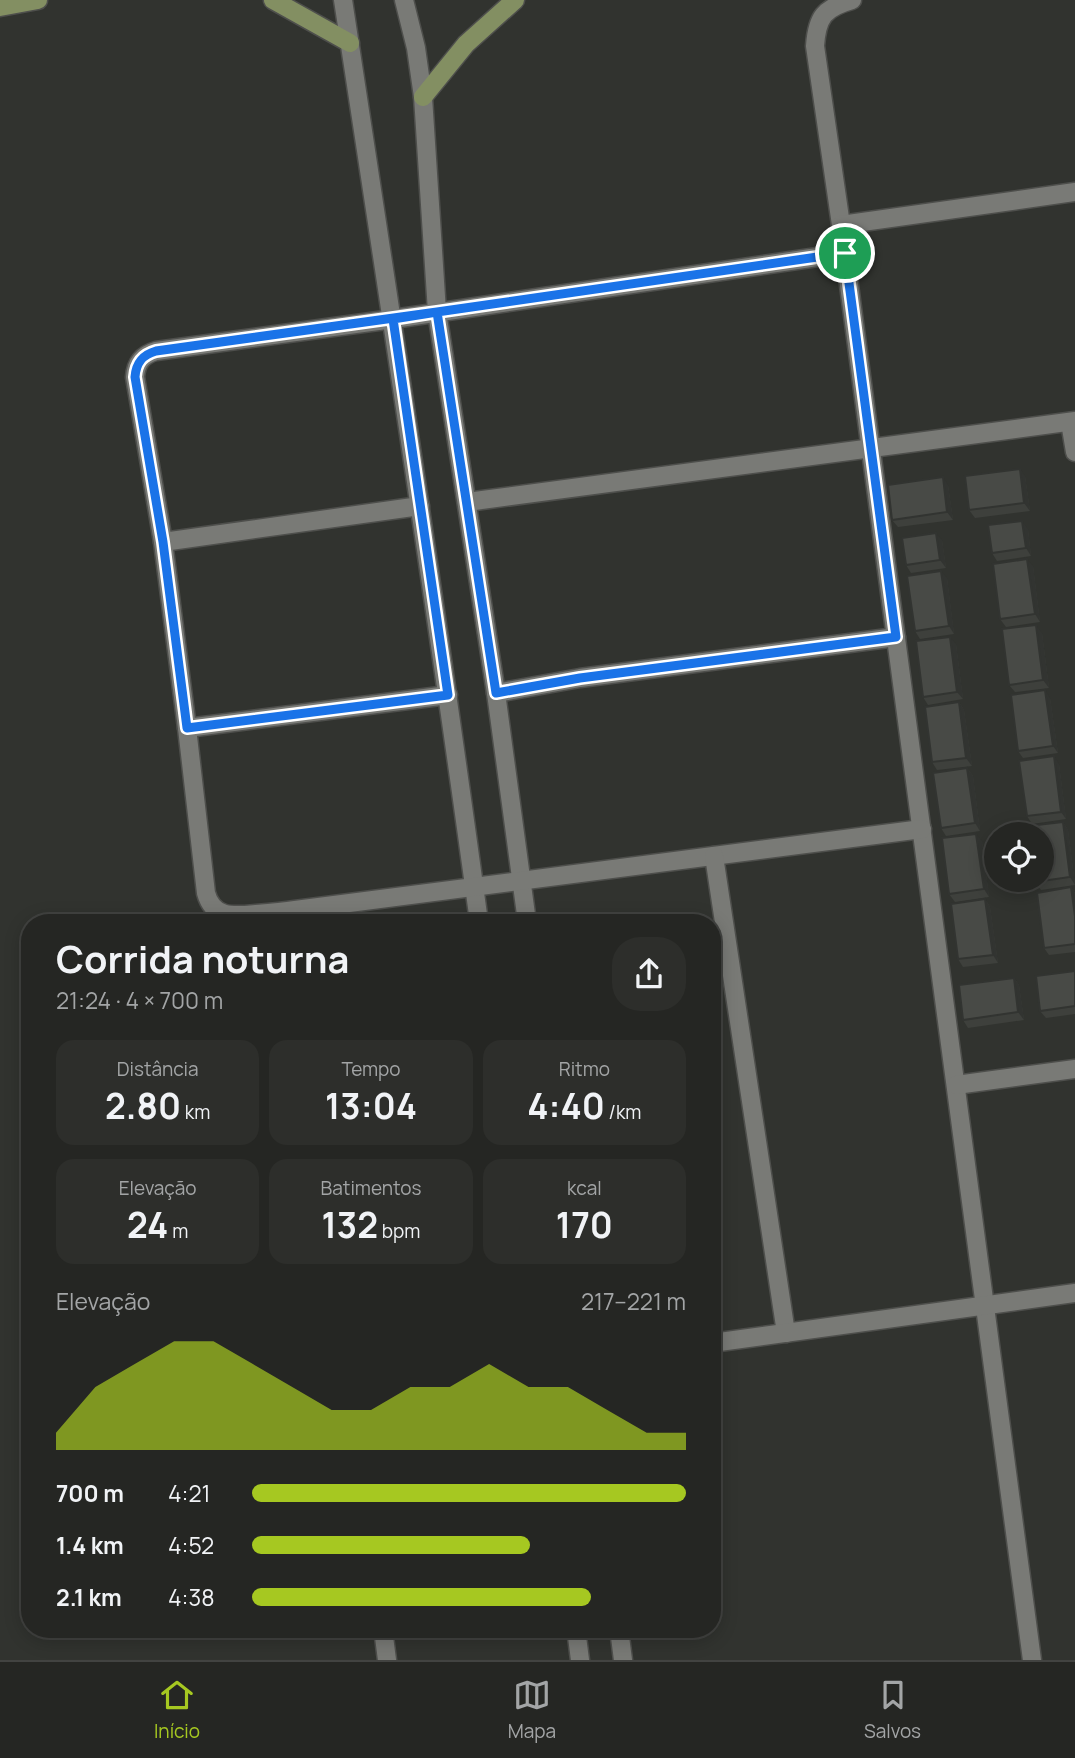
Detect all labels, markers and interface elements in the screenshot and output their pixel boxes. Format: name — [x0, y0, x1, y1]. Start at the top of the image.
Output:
pin — [815, 223, 875, 283]
icon: arrive — [826, 234, 864, 272]
map controls — [984, 822, 1054, 892]
button: locate — [984, 822, 1054, 892]
text: Corrida noturna — [56, 932, 349, 984]
button: share — [612, 937, 686, 1011]
text: 21:24 · 4 × 700 m — [56, 984, 223, 1016]
text: Distância — [117, 1056, 199, 1082]
text: Tempo — [341, 1056, 401, 1082]
text: Ritmo — [559, 1056, 610, 1082]
text: 2.80 — [105, 1082, 181, 1130]
text: 13:04 — [325, 1082, 417, 1130]
text: 4:40 — [527, 1082, 605, 1130]
text: km — [181, 1099, 210, 1125]
text: /km — [605, 1099, 641, 1125]
text: Elevação — [119, 1175, 197, 1201]
text: Batimentos — [321, 1175, 421, 1201]
text: kcal — [567, 1175, 602, 1201]
text: 24 — [127, 1201, 168, 1249]
text: 132 — [322, 1201, 378, 1249]
text: 170 — [556, 1201, 613, 1249]
text: m — [168, 1218, 188, 1244]
text: bpm — [378, 1218, 420, 1244]
text: Elevação — [56, 1285, 150, 1317]
text: 217–221 m — [581, 1285, 686, 1317]
text: 700 m — [56, 1477, 124, 1509]
text: 4:21 — [168, 1477, 211, 1509]
text: 1.4 km — [56, 1529, 124, 1561]
text: 4:52 — [168, 1529, 214, 1561]
text: 2.1 km — [56, 1581, 122, 1613]
text: 4:38 — [168, 1581, 215, 1613]
tab: Início — [154, 1676, 200, 1744]
tab: Mapa — [508, 1676, 556, 1744]
tab: Salvos — [864, 1676, 921, 1744]

